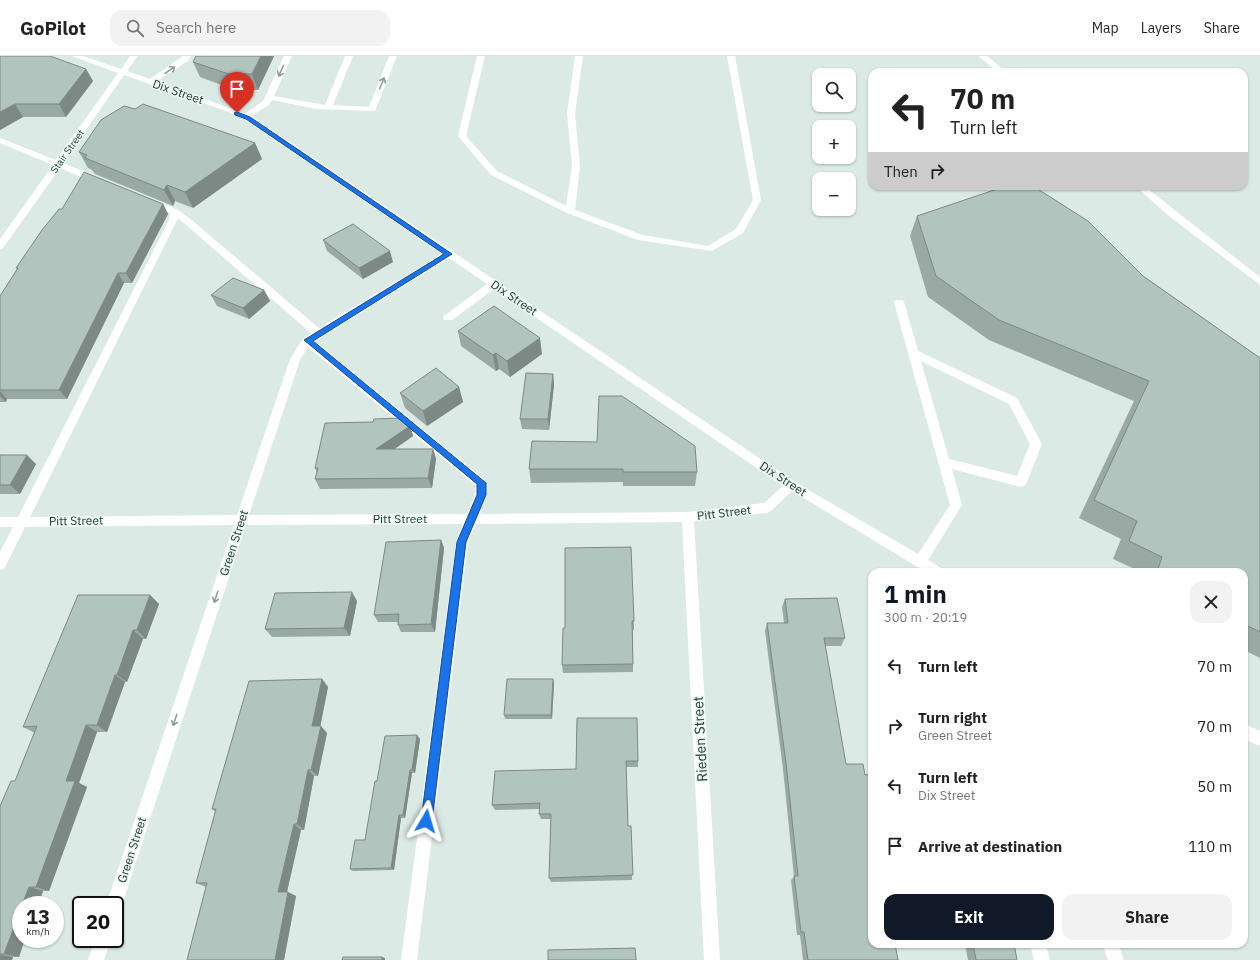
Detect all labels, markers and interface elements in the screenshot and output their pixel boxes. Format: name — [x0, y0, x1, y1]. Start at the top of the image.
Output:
search box — [110, 10, 390, 46]
text: GoPilot — [20, 16, 86, 40]
icon: search — [124, 17, 146, 39]
text: Search here — [156, 18, 236, 37]
text: Map — [1092, 19, 1119, 37]
text: Layers — [1141, 19, 1182, 37]
text: Share — [1204, 19, 1240, 37]
one-way arrow — [277, 64, 284, 76]
one-way arrow — [164, 65, 175, 74]
map controls — [812, 68, 856, 216]
button: search — [812, 68, 856, 112]
pin — [220, 72, 254, 113]
street label: Dix Street — [151, 76, 206, 107]
one-way arrow — [379, 77, 387, 89]
icon: arrive — [226, 78, 248, 100]
text: 70 m — [950, 80, 1015, 117]
icon: left — [884, 84, 936, 136]
text: Turn left — [950, 116, 1018, 139]
button: + — [812, 120, 856, 164]
street label: Stair Street — [48, 126, 88, 176]
icon: right — [926, 160, 948, 182]
text: Then — [884, 162, 918, 181]
button: − — [812, 172, 856, 216]
street label: Dix Street — [488, 277, 540, 319]
street label: Dix Street — [757, 458, 810, 499]
street label: Pitt Street — [696, 502, 752, 523]
street label: Green Street — [216, 508, 251, 578]
street label: Pitt Street — [373, 511, 427, 526]
street label: Pitt Street — [49, 513, 103, 528]
text: 1 min — [884, 578, 947, 610]
button: close — [1190, 581, 1232, 623]
one-way arrow — [212, 590, 219, 603]
text: 300 m · 20:19 — [884, 609, 967, 626]
icon: left — [884, 655, 906, 677]
text: Turn left — [918, 657, 978, 676]
text: 70 m — [1197, 657, 1232, 676]
street label: Rieden Street — [689, 696, 711, 782]
text: Turn right — [918, 708, 987, 727]
one-way arrow — [171, 714, 179, 726]
icon: right — [884, 715, 906, 737]
text: 70 m — [1197, 717, 1232, 736]
text: Green Street — [918, 727, 992, 744]
text: Turn left — [918, 768, 978, 787]
icon: left — [884, 775, 906, 797]
text: 50 m — [1197, 777, 1232, 796]
text: Dix Street — [918, 787, 975, 804]
position arrow — [405, 800, 447, 842]
street label: Green Street — [114, 815, 149, 885]
icon: arrive — [884, 835, 906, 857]
text: Arrive at destination — [918, 837, 1062, 856]
text: 110 m — [1188, 837, 1232, 856]
button: Exit — [884, 894, 1054, 940]
button: Share — [1062, 894, 1232, 940]
speed limit sign: 20 — [72, 896, 124, 948]
text: 13 — [26, 903, 50, 930]
text: km/h — [26, 925, 50, 938]

